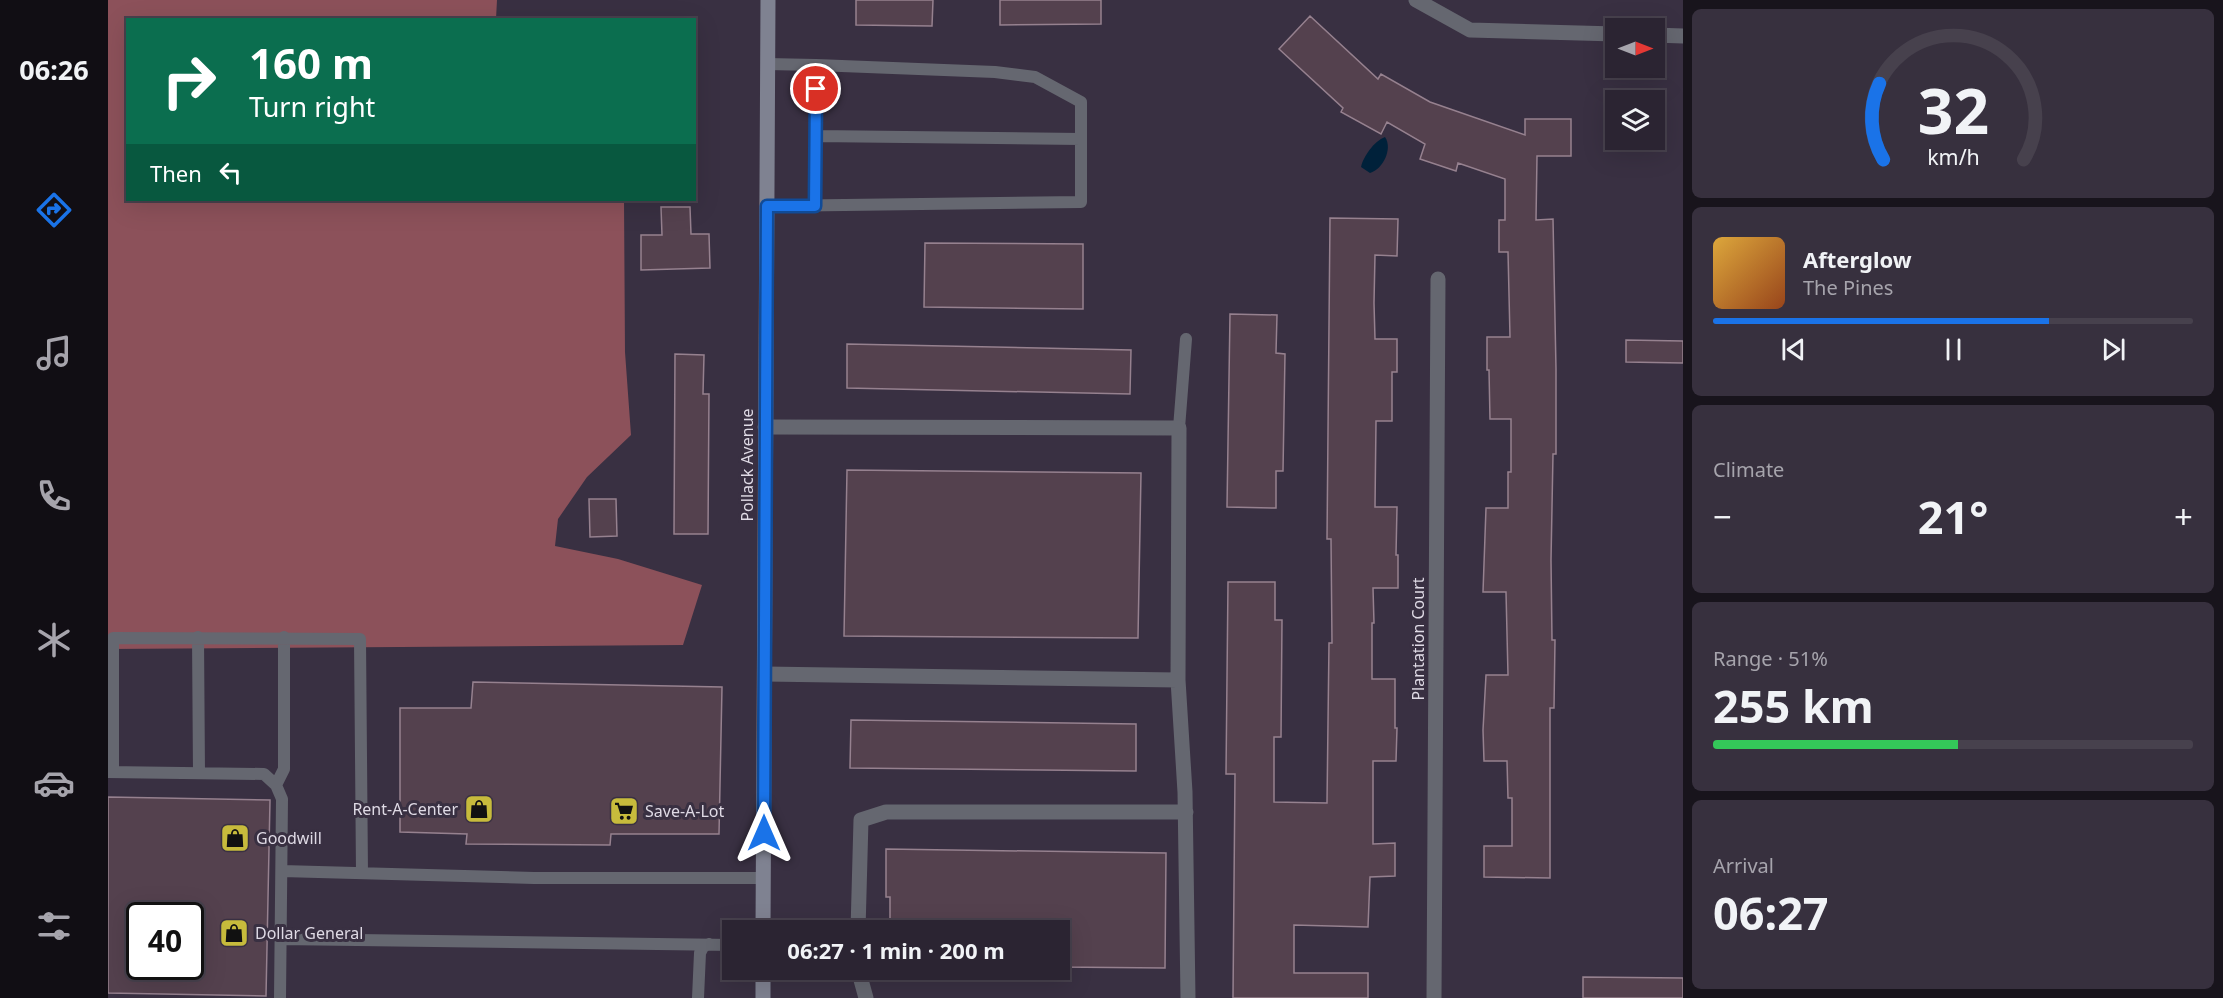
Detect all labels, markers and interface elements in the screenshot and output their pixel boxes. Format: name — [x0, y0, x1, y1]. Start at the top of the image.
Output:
north arrow — [1605, 18, 1665, 78]
map controls — [1605, 18, 1665, 150]
text: 160 m — [249, 34, 373, 91]
icon: right — [150, 42, 228, 120]
text: 06:26 — [19, 51, 89, 88]
pin — [790, 63, 841, 114]
text: 32 — [1917, 68, 1989, 153]
icon: arrive — [799, 72, 832, 105]
text: Turn right — [249, 88, 375, 125]
button: layers — [1605, 90, 1665, 150]
text: km/h — [1927, 143, 1979, 172]
icon: left — [214, 156, 247, 189]
text: Then — [150, 158, 202, 188]
icon: directions — [33, 189, 75, 231]
text: Afterglow — [1803, 244, 1912, 274]
text: The Pines — [1803, 274, 1893, 301]
icon: music — [33, 332, 75, 374]
icon: previous — [1777, 333, 1810, 366]
icon: pause — [1937, 333, 1970, 366]
icon: next — [2097, 333, 2130, 366]
street label: Pollack Avenue — [736, 408, 758, 522]
text: Climate — [1713, 456, 1784, 483]
icon: phone — [33, 475, 75, 517]
text: 21° — [1918, 486, 1988, 547]
text: − — [1713, 494, 1732, 539]
text: + — [2174, 494, 2193, 539]
street label: Plantation Court — [1407, 577, 1429, 701]
icon: climate — [33, 619, 75, 661]
text: Range · 51% — [1713, 645, 1828, 672]
text: 255 km — [1713, 675, 1874, 736]
icon: car — [33, 762, 75, 804]
shop icon: Rent-A-Center — [463, 793, 495, 825]
supermarket icon: Save-A-Lot — [608, 795, 640, 827]
place label: Rent-A-Center — [352, 798, 458, 820]
place label: Save-A-Lot — [645, 800, 725, 822]
position arrow — [732, 801, 796, 865]
shop icon: Goodwill — [219, 822, 251, 854]
place label: Goodwill — [256, 827, 322, 849]
text: Arrival — [1713, 852, 1774, 879]
text: 06:27 — [1713, 882, 1829, 943]
speed limit sign: 40 — [126, 902, 204, 980]
icon: filters — [33, 905, 75, 947]
shop icon: Dollar General — [218, 917, 250, 949]
place label: Dollar General — [255, 922, 363, 944]
text: 06:27 · 1 min · 200 m — [787, 935, 1005, 965]

